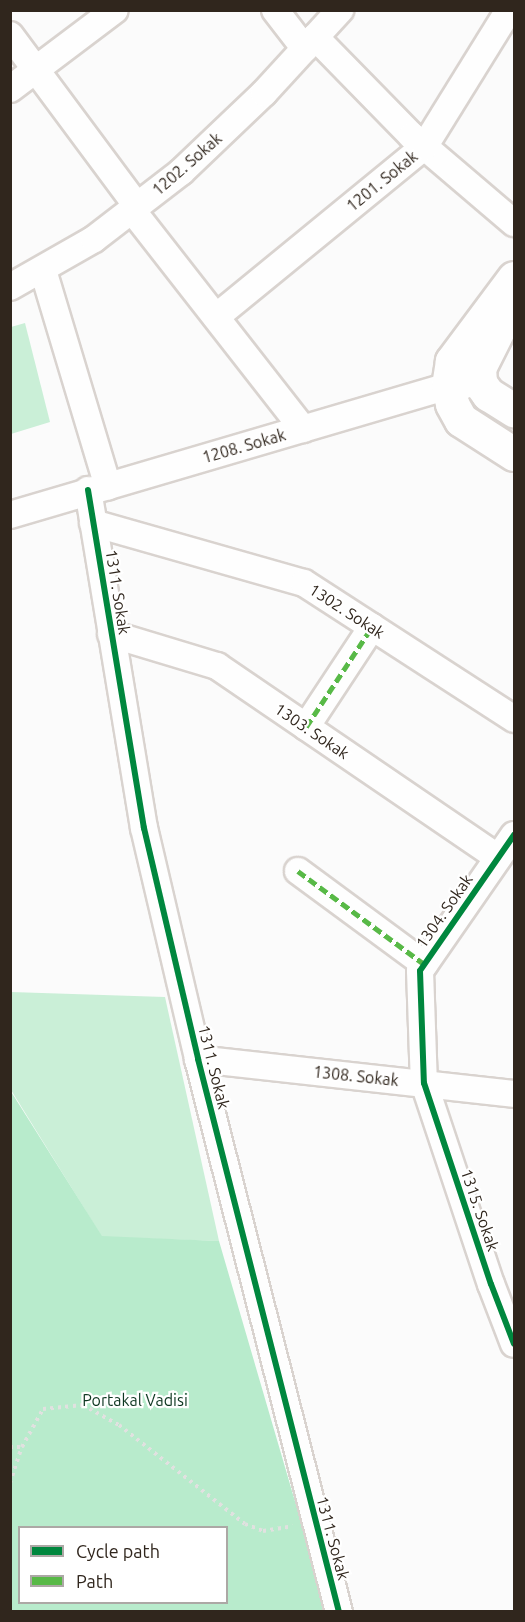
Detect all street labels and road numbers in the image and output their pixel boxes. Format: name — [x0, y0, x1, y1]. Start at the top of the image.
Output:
street label: 1202. Sokak — [148, 129, 226, 199]
street label: 1201. Sokak — [343, 147, 421, 215]
street label: 1208. Sokak — [200, 425, 288, 467]
street label: 1311. Sokak — [102, 548, 134, 636]
street label: 1302. Sokak — [306, 580, 388, 642]
street label: 1303. Sokak — [271, 699, 353, 763]
street label: 1304. Sokak — [412, 870, 476, 952]
street label: 1311. Sokak — [194, 1023, 234, 1111]
street label: 1308. Sokak — [312, 1062, 400, 1090]
street label: 1315. Sokak — [457, 1166, 503, 1254]
street label: 1311. Sokak — [313, 1494, 353, 1582]

